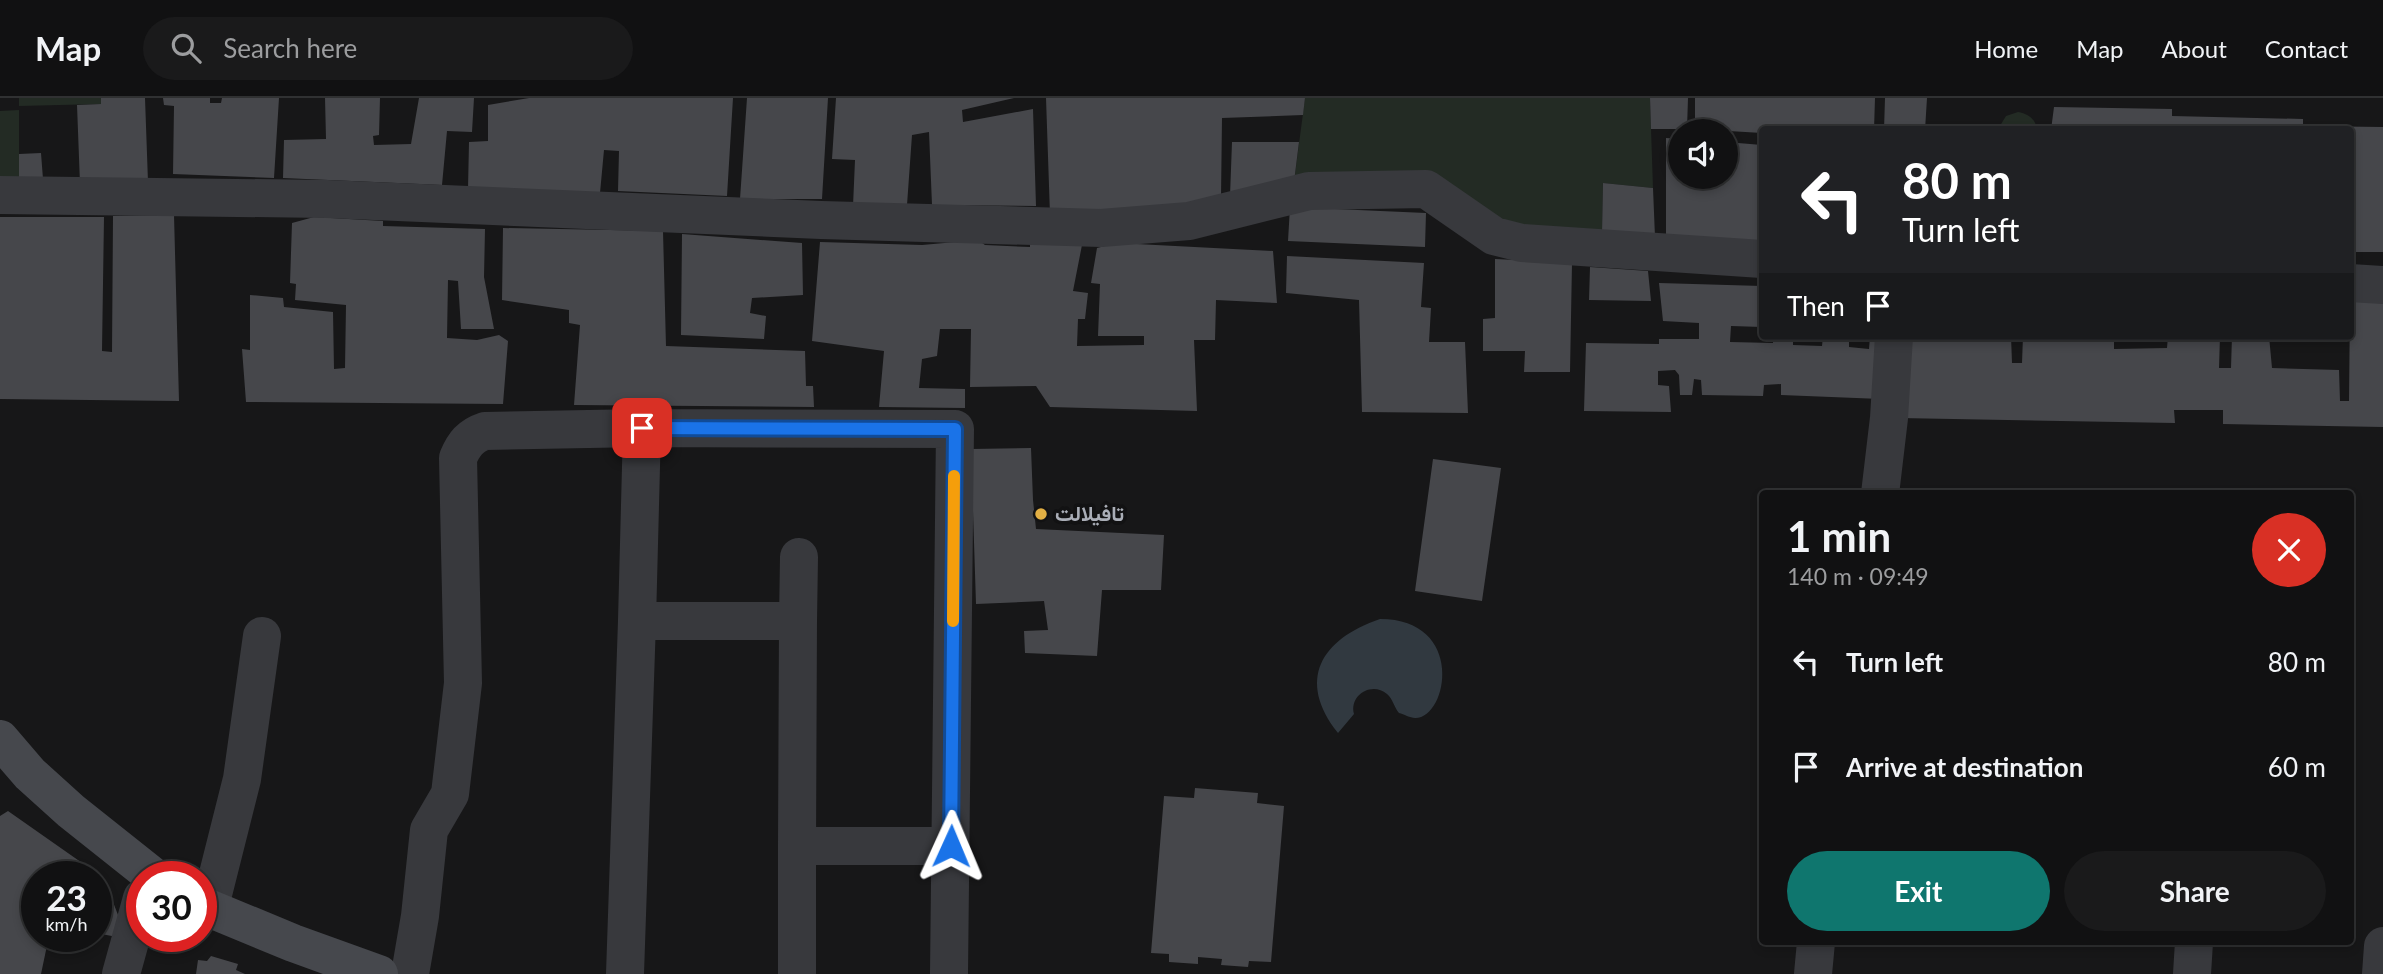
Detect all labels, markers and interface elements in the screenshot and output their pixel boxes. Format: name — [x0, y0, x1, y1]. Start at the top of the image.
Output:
search box — [143, 17, 633, 80]
text: Map — [35, 28, 101, 68]
icon: search — [167, 29, 205, 67]
text: Search here — [223, 32, 357, 64]
text: Home — [1974, 34, 2038, 63]
text: Map — [2076, 34, 2124, 63]
text: About — [2162, 34, 2227, 63]
text: Contact — [2265, 34, 2348, 63]
map controls — [1668, 119, 1738, 189]
button: sound — [1668, 119, 1738, 189]
text: 80 m — [1902, 151, 2012, 209]
icon: left — [1787, 154, 1878, 245]
text: Turn left — [1902, 210, 2019, 249]
icon: arrive — [1859, 287, 1897, 325]
text: Then — [1787, 290, 1845, 322]
pin — [612, 398, 672, 458]
icon: arrive — [623, 409, 661, 447]
place label: تافيلالت — [1055, 500, 1124, 526]
marker: تافيلالت — [1033, 506, 1049, 522]
text: 1 min — [1787, 511, 1891, 561]
button: close — [2252, 513, 2326, 587]
text: 140 m · 09:49 — [1787, 562, 1929, 590]
icon: left — [1787, 643, 1825, 681]
text: Turn left — [1846, 646, 1943, 678]
text: 80 m — [2268, 646, 2326, 678]
icon: arrive — [1787, 748, 1825, 786]
text: Arrive at destination — [1846, 751, 2083, 783]
text: 60 m — [2268, 751, 2326, 783]
position arrow — [914, 809, 988, 883]
button: Exit — [1787, 851, 2050, 931]
button: Share — [2064, 851, 2326, 931]
speed limit sign: 30 — [126, 861, 217, 952]
text: 23 — [46, 876, 87, 918]
text: km/h — [45, 913, 88, 935]

